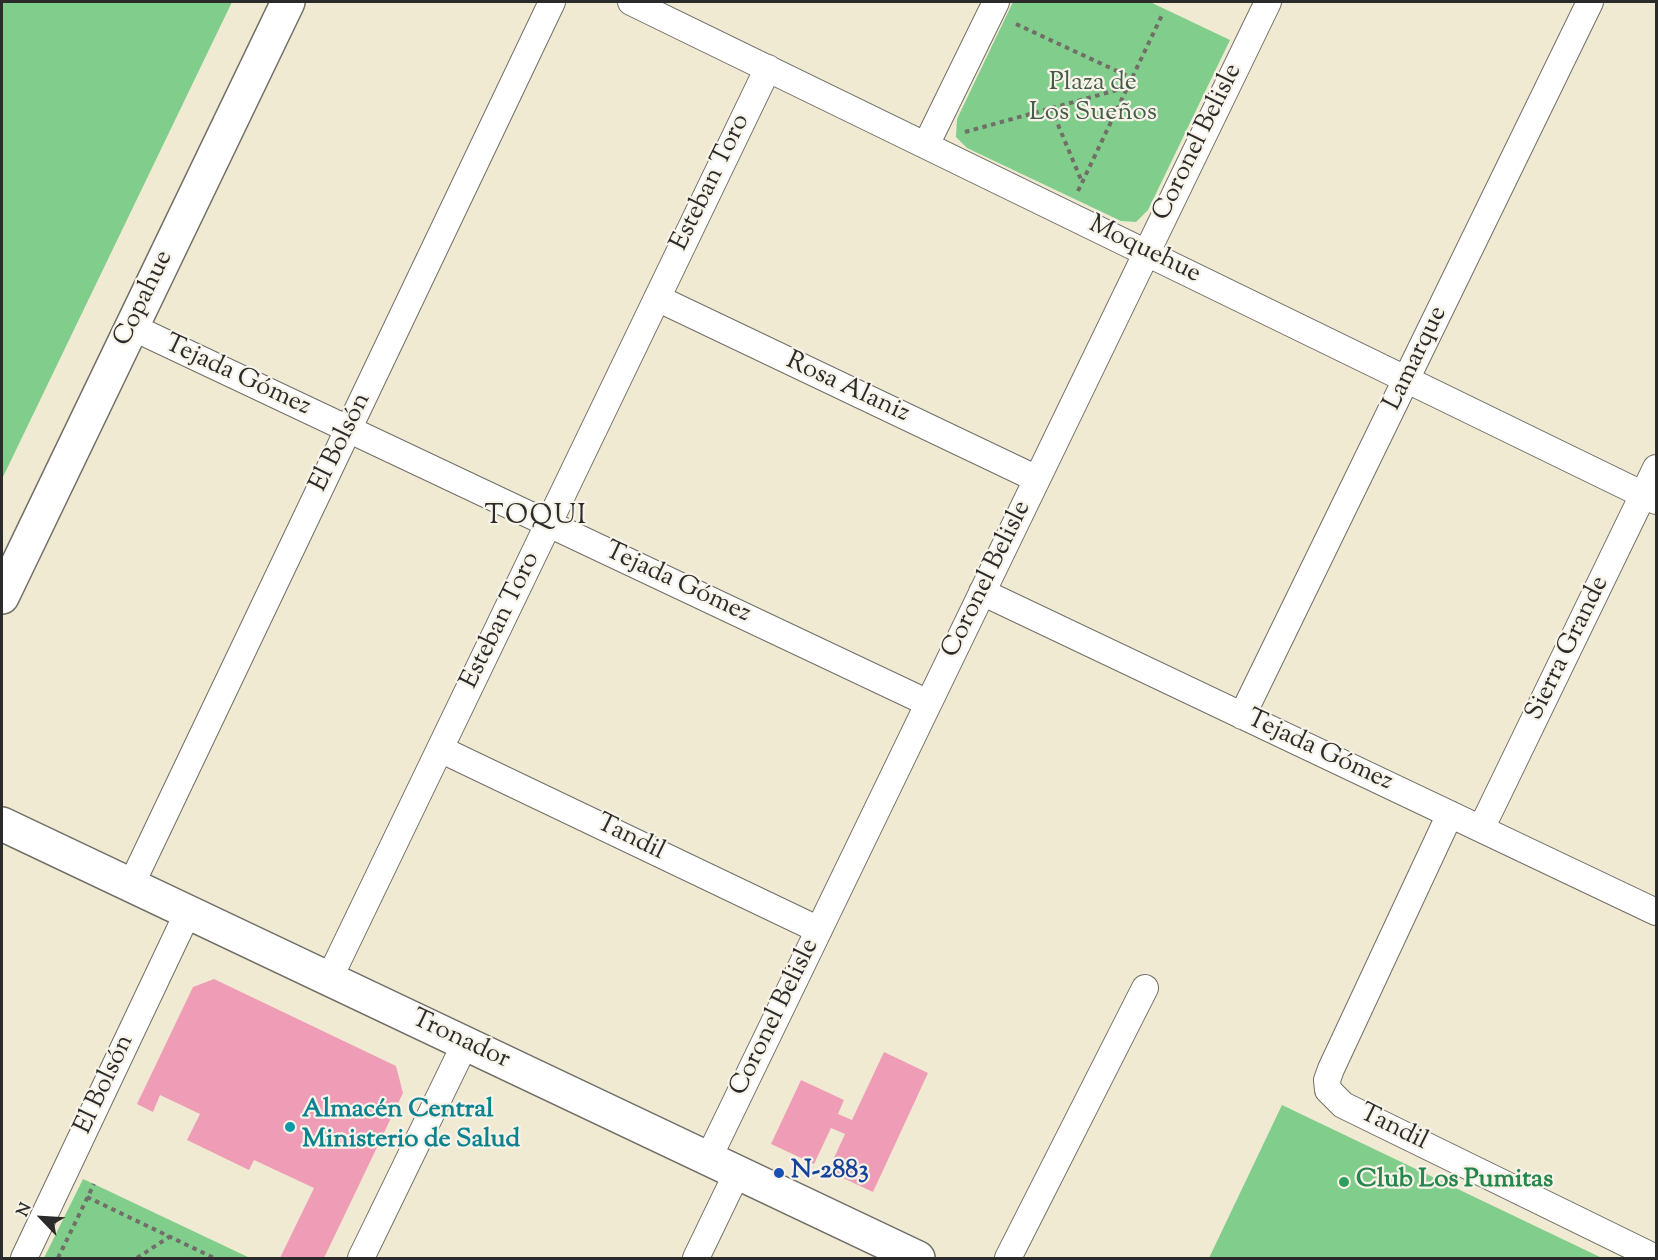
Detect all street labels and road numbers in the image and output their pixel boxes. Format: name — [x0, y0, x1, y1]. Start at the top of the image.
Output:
street label: Coronel Belisle — [1148, 59, 1250, 227]
street label: Esteban Toro — [666, 110, 758, 256]
street label: Moquehue — [1083, 210, 1205, 292]
street label: Copahue — [108, 246, 182, 352]
street label: Lamarque — [1378, 302, 1456, 416]
street label: Tejada Gómez — [159, 330, 315, 424]
street label: Rosa Alaniz — [780, 347, 914, 431]
street label: El Bolsón — [305, 389, 379, 497]
street label: Coronel Belisle — [937, 496, 1039, 664]
street label: Tejada Gómez — [599, 537, 755, 631]
street label: Esteban Toro — [456, 548, 548, 694]
street label: Sierra Grande — [1521, 572, 1617, 726]
street label: Tejada Gómez — [1241, 705, 1397, 799]
street label: Tandil — [591, 809, 669, 869]
street label: Coronel Belisle — [725, 934, 827, 1102]
street label: Tronador — [406, 1005, 514, 1077]
street label: El Bolsón — [69, 1030, 143, 1140]
street label: Tandil — [1354, 1099, 1432, 1159]

